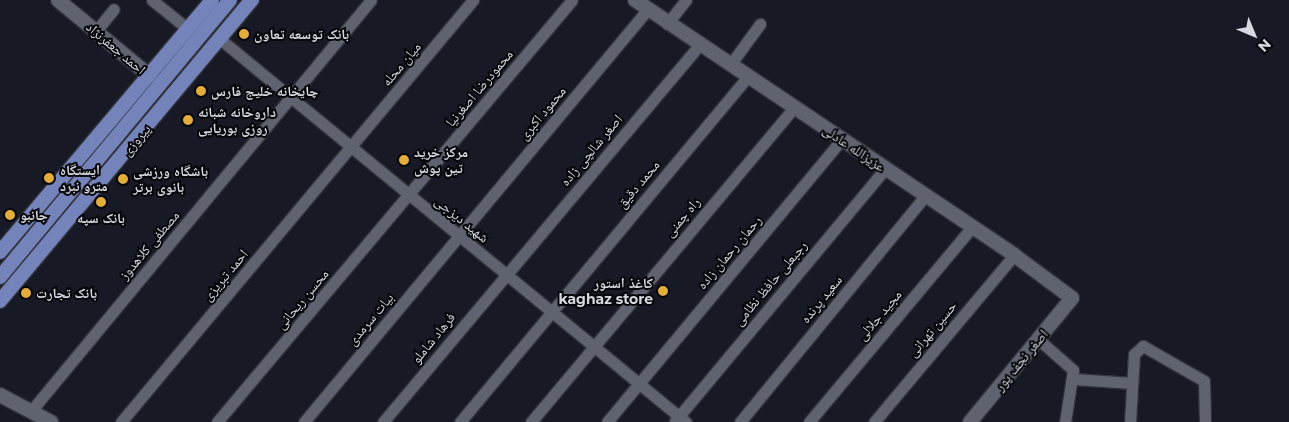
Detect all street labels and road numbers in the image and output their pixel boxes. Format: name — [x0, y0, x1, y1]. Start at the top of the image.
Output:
street label: احمد جعفرنژاد — [83, 18, 149, 78]
street label: میان محله — [378, 39, 424, 89]
street label: محمودرضا اصغرنیا — [442, 46, 516, 130]
street label: محمود اکبری — [515, 83, 569, 143]
street label: اصغر شالچی زاده — [556, 111, 626, 189]
street label: پیروزی — [118, 121, 154, 159]
street label: عزیزالله عادلی — [819, 121, 889, 175]
street label: محمد دقیق — [613, 157, 663, 211]
street label: شهید دیزجی — [432, 192, 492, 246]
street label: راه چمنی — [661, 194, 703, 240]
street label: مصطفی کلاهدوز — [115, 207, 183, 283]
street label: رحمان رحمان زاده — [693, 212, 765, 292]
street label: رجبعلی حافظ نظامی — [730, 237, 810, 329]
street label: احمد تبریزی — [199, 246, 251, 304]
street label: محسن ریحانی — [272, 265, 332, 333]
street label: سعید پرنده — [797, 272, 845, 326]
street label: مجید جلالی — [853, 286, 905, 344]
street label: بیات سرمدی — [343, 289, 397, 349]
street label: حسین تهرانی — [904, 298, 960, 360]
street label: فرهاد شاملو — [407, 309, 459, 367]
street label: اصغر نجف پور — [991, 326, 1051, 394]

